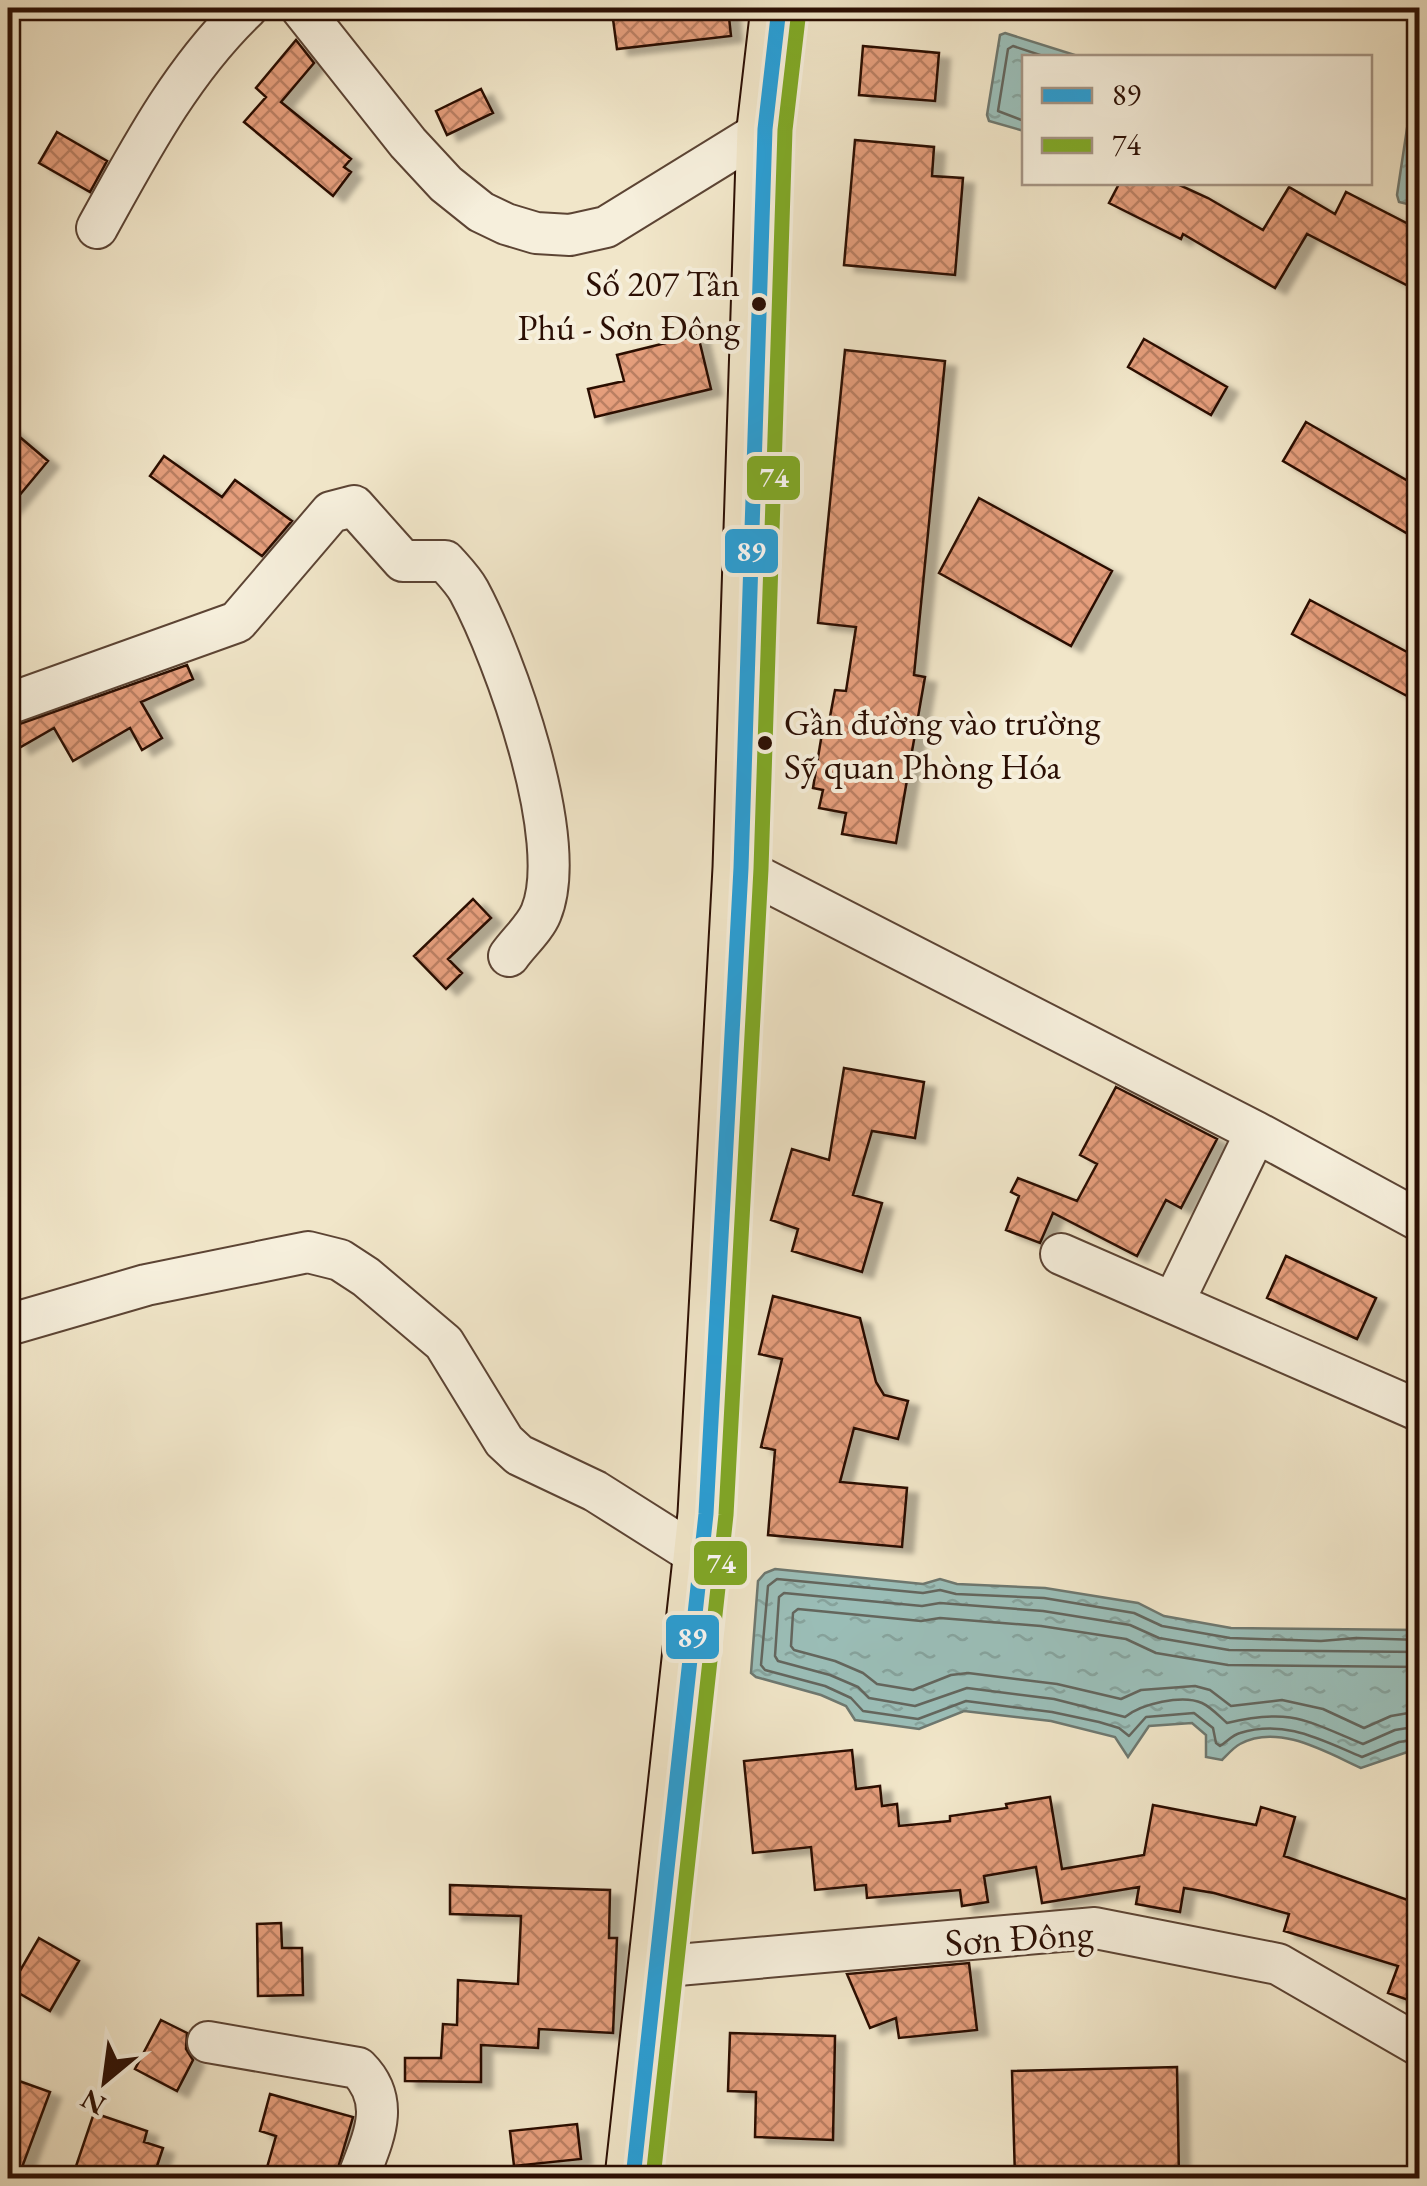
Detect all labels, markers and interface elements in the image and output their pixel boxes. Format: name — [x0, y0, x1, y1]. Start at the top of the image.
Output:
legend — [1022, 55, 1372, 185]
text: 89 — [1112, 75, 1141, 114]
text: 74 — [1112, 125, 1141, 164]
place label: Số 207 Tân Phú - Sơn Đông — [518, 260, 740, 351]
marker: Số 207 Tân Phú - Sơn Đông — [749, 294, 769, 314]
line badge: 74 — [745, 454, 802, 502]
text: 74 — [759, 459, 790, 495]
line badge: 89 — [723, 527, 780, 575]
text: 89 — [736, 533, 766, 569]
place label: Gần đường vào trường Sỹ quan Phòng Hóa — [784, 699, 1101, 790]
marker: Gần đường vào trường Sỹ quan Phòng Hóa — [755, 733, 775, 753]
line badge: 74 — [692, 1539, 749, 1587]
text: 74 — [706, 1545, 737, 1581]
line badge: 89 — [664, 1613, 721, 1661]
text: 89 — [677, 1619, 707, 1655]
street label: Sơn Đông — [943, 1907, 1095, 1967]
north arrow — [55, 2031, 155, 2131]
text: N — [74, 2081, 112, 2124]

